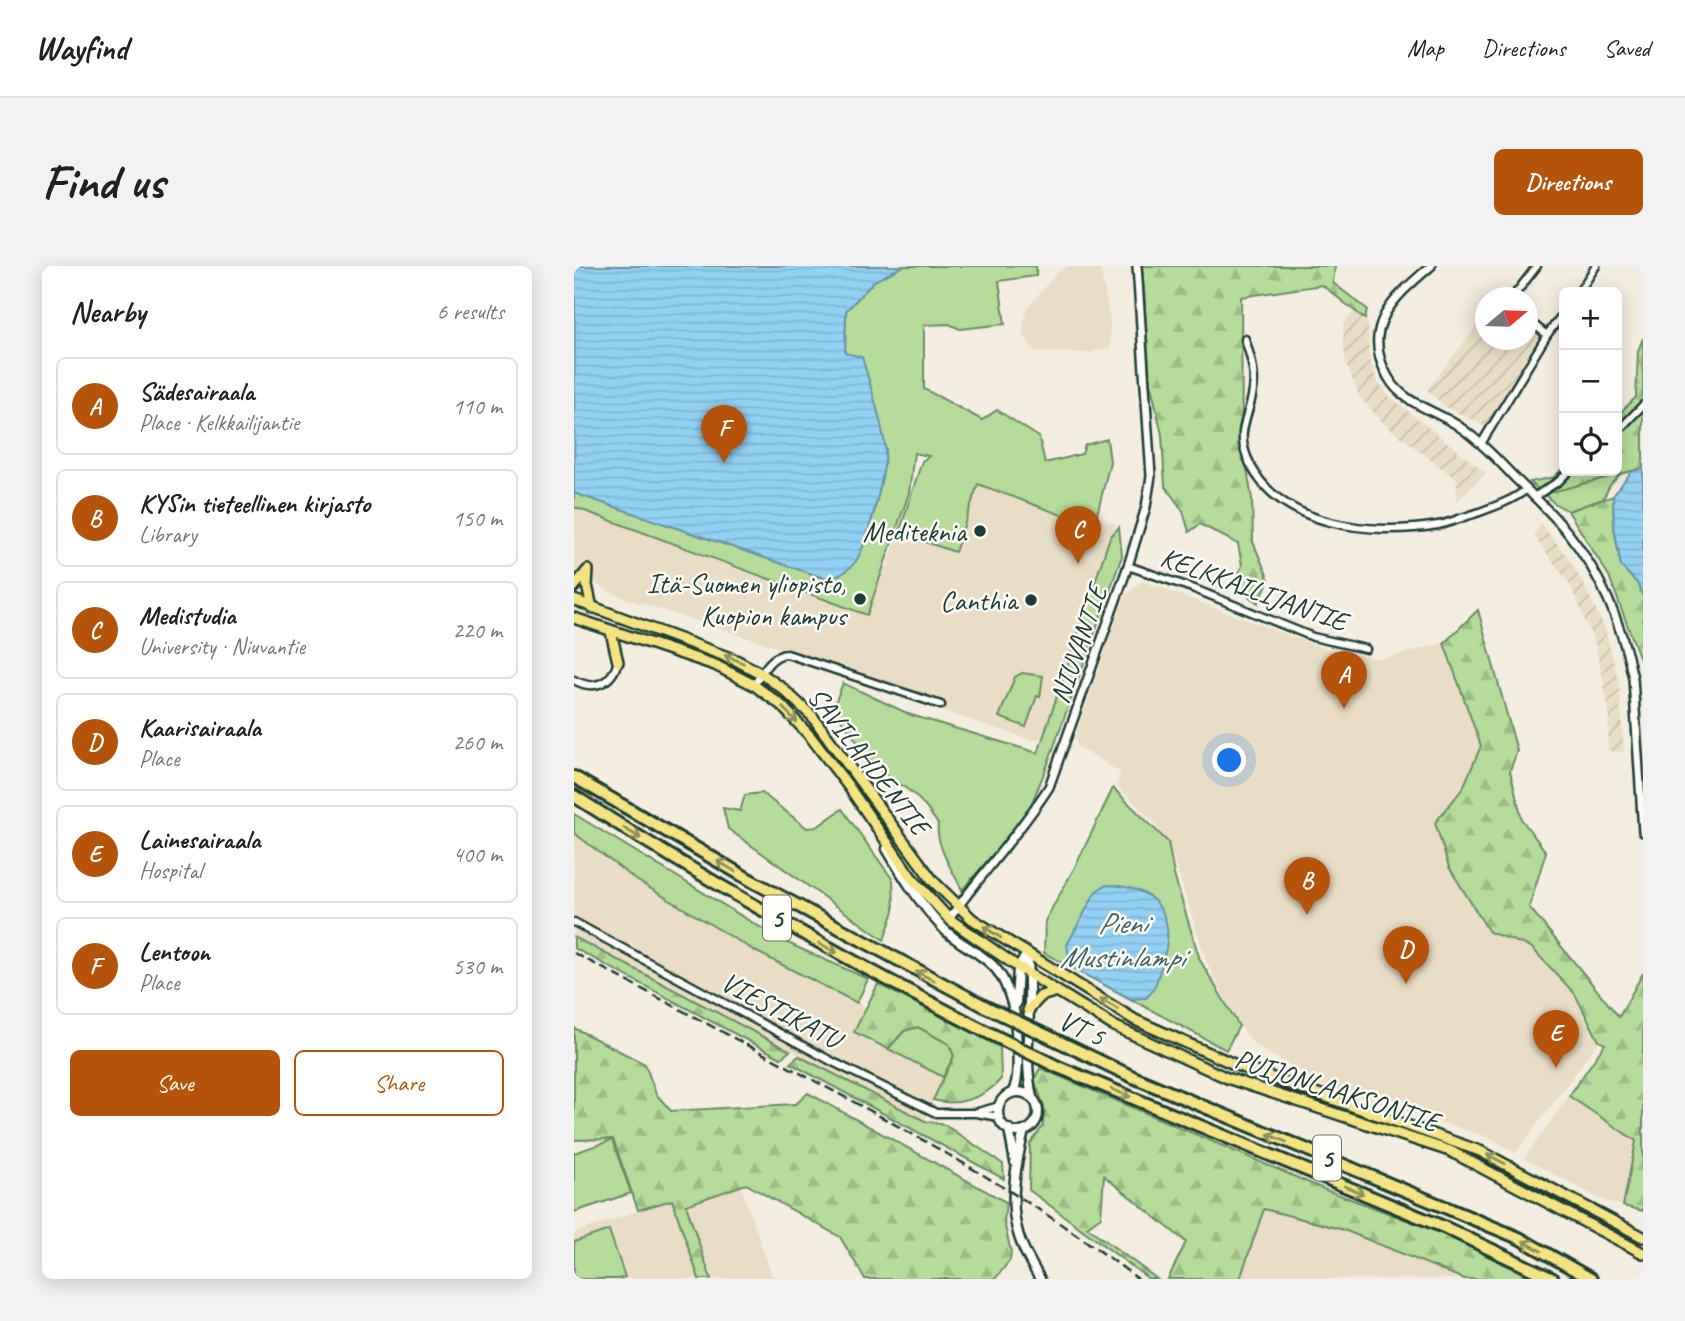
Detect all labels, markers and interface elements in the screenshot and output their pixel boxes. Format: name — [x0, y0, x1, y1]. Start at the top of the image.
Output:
text: Wayfind — [35, 27, 128, 69]
text: Map — [1407, 33, 1444, 63]
text: Directions — [1482, 33, 1565, 63]
text: Saved — [1603, 33, 1650, 63]
button: Directions — [1494, 149, 1643, 215]
text: Find us — [42, 151, 164, 213]
north arrow — [1475, 287, 1538, 350]
map controls — [1559, 287, 1622, 476]
button: + — [1559, 287, 1622, 350]
text: Nearby — [70, 293, 146, 331]
text: 6 results — [437, 297, 504, 326]
button: − — [1559, 350, 1622, 413]
text: Sädesairaala — [139, 375, 254, 408]
text: A — [89, 392, 101, 421]
text: 110 m — [453, 392, 502, 421]
pin: F — [701, 405, 747, 463]
text: Place · Kelkkailijantie — [139, 408, 299, 437]
button: locate — [1559, 413, 1622, 476]
text: KYSin tieteellinen kirjasto — [139, 487, 370, 520]
text: B — [89, 504, 101, 533]
text: 150 m — [453, 504, 502, 533]
pin: C — [1055, 506, 1101, 564]
place label: Mediteknia — [863, 514, 968, 549]
text: Library — [139, 520, 197, 549]
marker: Mediteknia — [972, 523, 988, 539]
street label: KELKKAILIJANTIE — [1156, 539, 1355, 640]
place label: Itä-Suomen yliopisto, Kuopion kampus — [647, 566, 848, 633]
street label: NIUVANTIE — [1042, 577, 1116, 708]
place label: Canthia — [940, 583, 1020, 618]
marker: Itä-Suomen yliopisto, Kuopion kampus — [852, 591, 868, 607]
marker: Canthia — [1023, 592, 1039, 608]
text: Medistudia — [139, 599, 236, 632]
text: C — [90, 616, 100, 645]
text: 220 m — [453, 616, 502, 645]
text: University · Niuvantie — [139, 632, 305, 661]
pin: A — [1321, 651, 1367, 709]
one-way arrow — [724, 652, 745, 665]
street label: SAVILAHDENTIE — [800, 680, 940, 845]
one-way arrow — [782, 707, 799, 724]
text: Kaarisairaala — [139, 711, 261, 744]
text: D — [88, 728, 102, 757]
text: 260 m — [453, 728, 502, 757]
your location — [1212, 743, 1246, 777]
text: Place — [139, 744, 179, 773]
text: Lainesairaala — [139, 823, 260, 856]
one-way arrow — [621, 826, 641, 840]
text: E — [89, 840, 101, 869]
text: 400 m — [453, 840, 502, 869]
text: Hospital — [139, 856, 202, 885]
pin: B — [1284, 857, 1330, 915]
one-way arrow — [717, 859, 737, 873]
road number: 5 — [763, 896, 791, 940]
water label: Pieni Mustinlampi — [1060, 904, 1192, 976]
one-way arrow — [982, 924, 1002, 938]
pin: D — [1383, 926, 1429, 984]
text: Lentoon — [139, 935, 210, 968]
one-way arrow — [817, 942, 838, 955]
text: F — [90, 952, 100, 981]
text: 530 m — [453, 952, 502, 981]
street label: VIESTIKATU — [715, 964, 851, 1058]
text: Place — [139, 968, 179, 997]
one-way arrow — [915, 969, 936, 983]
one-way arrow — [1099, 997, 1119, 1011]
street label: VT 5 — [1053, 1002, 1112, 1054]
pin: E — [1533, 1010, 1579, 1068]
street label: PUIJONLAAKSONTIE — [1231, 1041, 1447, 1141]
button: Save — [70, 1050, 280, 1116]
button: Share — [294, 1050, 504, 1116]
one-way arrow — [1109, 1087, 1131, 1100]
one-way arrow — [1267, 1130, 1289, 1143]
road number: 5 — [1313, 1136, 1341, 1180]
one-way arrow — [1486, 1152, 1507, 1166]
one-way arrow — [1342, 1184, 1364, 1197]
one-way arrow — [1522, 1239, 1542, 1253]

